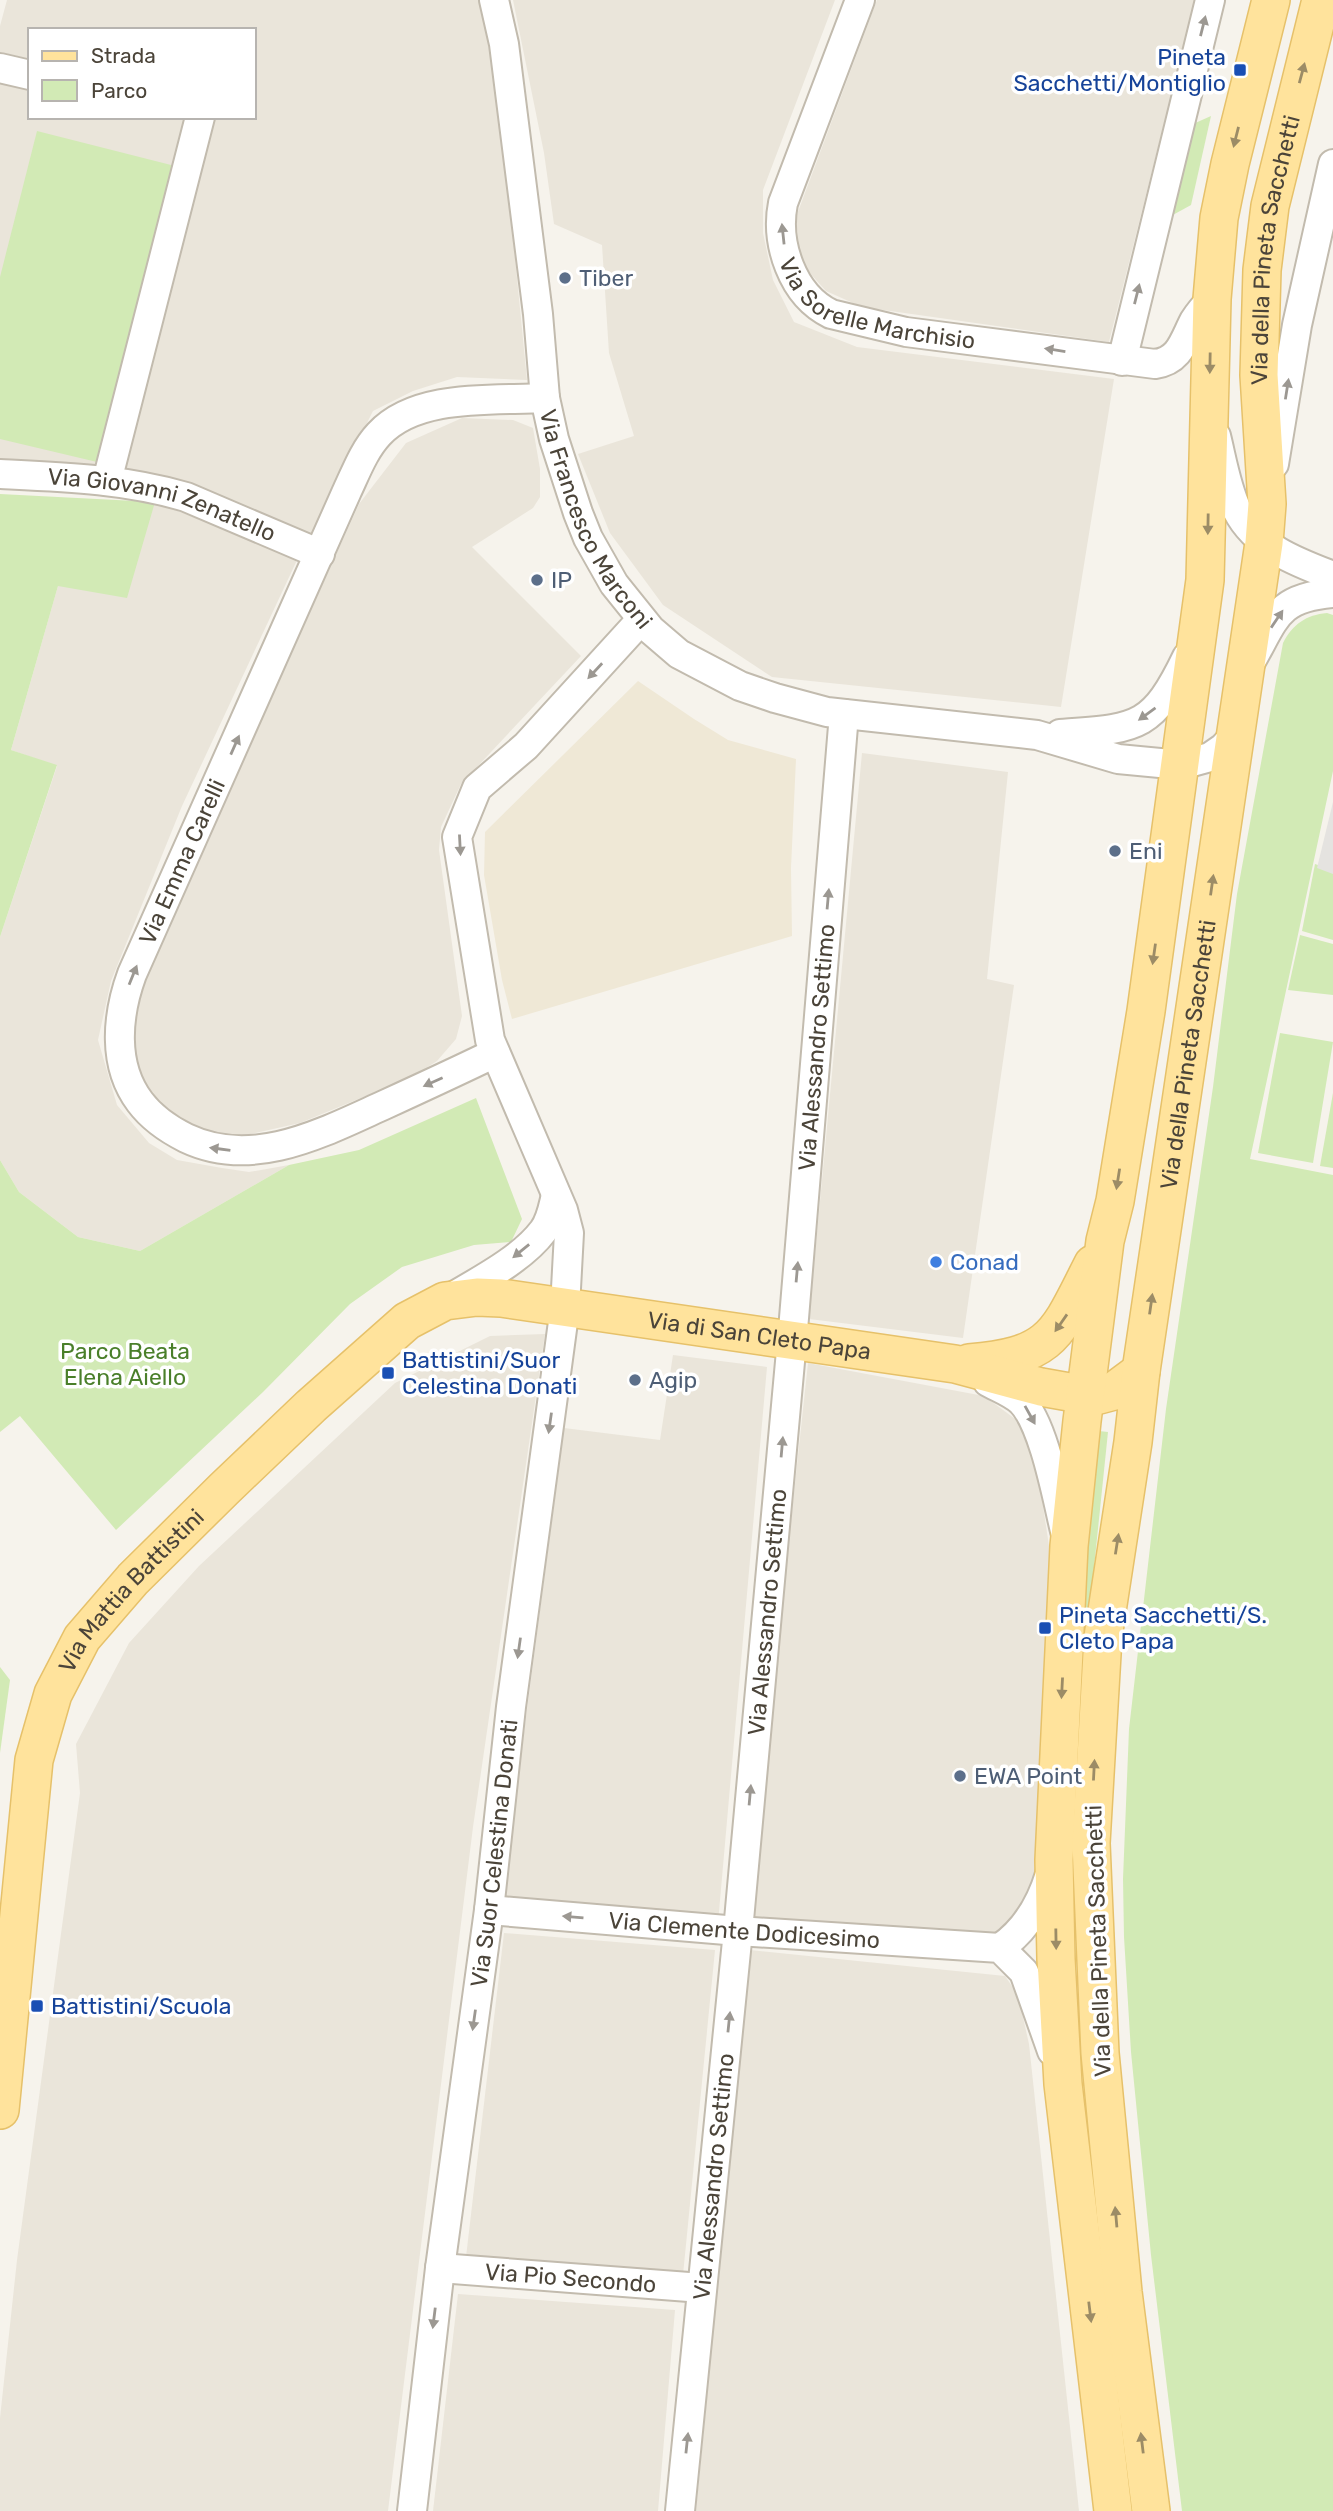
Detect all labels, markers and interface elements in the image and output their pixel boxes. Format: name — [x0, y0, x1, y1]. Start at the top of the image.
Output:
one-way arrow — [1198, 15, 1209, 37]
legend — [28, 28, 256, 119]
text: Strada — [91, 43, 156, 68]
place label: Pineta Sacchetti/Montiglio — [1013, 43, 1226, 97]
marker: Pineta Sacchetti/Montiglio — [1232, 62, 1248, 78]
one-way arrow — [1297, 62, 1308, 84]
text: Parco — [91, 78, 147, 103]
street label: Via della Pineta Sacchetti — [1245, 112, 1306, 386]
one-way arrow — [1230, 127, 1241, 149]
one-way arrow — [777, 222, 788, 244]
street label: Via Sorelle Marchisio — [773, 253, 977, 355]
place label: Tiber — [579, 264, 633, 292]
marker: Tiber — [557, 270, 573, 286]
one-way arrow — [1132, 283, 1143, 305]
one-way arrow — [1043, 344, 1065, 355]
one-way arrow — [1204, 352, 1216, 374]
one-way arrow — [1282, 378, 1293, 400]
street label: Via Francesco Marconi — [534, 407, 658, 634]
street label: Via Giovanni Zenatello — [47, 462, 280, 548]
one-way arrow — [1202, 513, 1214, 535]
place label: IP — [551, 566, 572, 594]
marker: IP — [529, 572, 545, 588]
one-way arrow — [1270, 609, 1283, 628]
one-way arrow — [587, 662, 603, 680]
one-way arrow — [1139, 707, 1157, 722]
one-way arrow — [230, 734, 241, 755]
street label: Via Emma Carelli — [133, 775, 231, 949]
one-way arrow — [455, 834, 466, 856]
place label: Eni — [1129, 837, 1162, 865]
marker: Eni — [1107, 843, 1123, 859]
one-way arrow — [1207, 874, 1218, 896]
one-way arrow — [823, 887, 834, 909]
street label: Via della Pineta Sacchetti — [1154, 918, 1222, 1191]
street label: Via Alessandro Settimo — [792, 923, 841, 1172]
one-way arrow — [1148, 943, 1159, 965]
one-way arrow — [127, 964, 138, 985]
one-way arrow — [423, 1077, 444, 1088]
one-way arrow — [208, 1143, 230, 1154]
one-way arrow — [1112, 1168, 1123, 1190]
one-way arrow — [513, 1243, 530, 1258]
place label: Conad — [950, 1248, 1019, 1276]
marker: Conad — [928, 1254, 944, 1270]
one-way arrow — [792, 1261, 803, 1283]
one-way arrow — [1145, 1293, 1156, 1315]
street label: Via di San Cleto Papa — [646, 1305, 873, 1366]
one-way arrow — [1054, 1314, 1068, 1332]
park label: Parco Beata Elena Aiello — [60, 1337, 190, 1391]
place label: Battistini/Suor Celestina Donati — [402, 1346, 577, 1400]
marker: Battistini/Suor Celestina Donati — [380, 1365, 396, 1381]
place label: Agip — [649, 1366, 697, 1394]
marker: Agip — [627, 1372, 643, 1388]
one-way arrow — [1024, 1405, 1036, 1425]
one-way arrow — [544, 1412, 555, 1434]
one-way arrow — [776, 1435, 787, 1457]
street label: Via Alessandro Settimo — [742, 1488, 792, 1737]
street label: Via Mattia Battistini — [53, 1503, 210, 1677]
one-way arrow — [1111, 1533, 1122, 1555]
place label: Pineta Sacchetti/S. Cleto Papa — [1059, 1601, 1267, 1655]
marker: Pineta Sacchetti/S. Cleto Papa — [1037, 1620, 1053, 1636]
one-way arrow — [513, 1637, 524, 1659]
one-way arrow — [1057, 1677, 1068, 1699]
street label: Via Suor Celestina Donati — [465, 1718, 524, 1989]
one-way arrow — [1089, 1759, 1100, 1781]
place label: EWA Point — [974, 1762, 1082, 1790]
marker: EWA Point — [952, 1768, 968, 1784]
one-way arrow — [745, 1784, 756, 1806]
street label: Via della Pineta Sacchetti — [1079, 1805, 1117, 2077]
street label: Via Clemente Dodicesimo — [607, 1906, 881, 1954]
one-way arrow — [562, 1911, 584, 1922]
one-way arrow — [1050, 1929, 1061, 1951]
place label: Battistini/Scuola — [51, 1992, 231, 2020]
marker: Battistini/Scuola — [29, 1998, 45, 2014]
one-way arrow — [468, 2009, 479, 2031]
one-way arrow — [724, 2010, 735, 2032]
street label: Via Alessandro Settimo — [687, 2052, 740, 2301]
one-way arrow — [1110, 2206, 1121, 2228]
street label: Via Pio Secondo — [484, 2257, 657, 2298]
one-way arrow — [1084, 2301, 1095, 2323]
one-way arrow — [429, 2307, 440, 2329]
one-way arrow — [682, 2432, 693, 2454]
one-way arrow — [1137, 2432, 1148, 2454]

